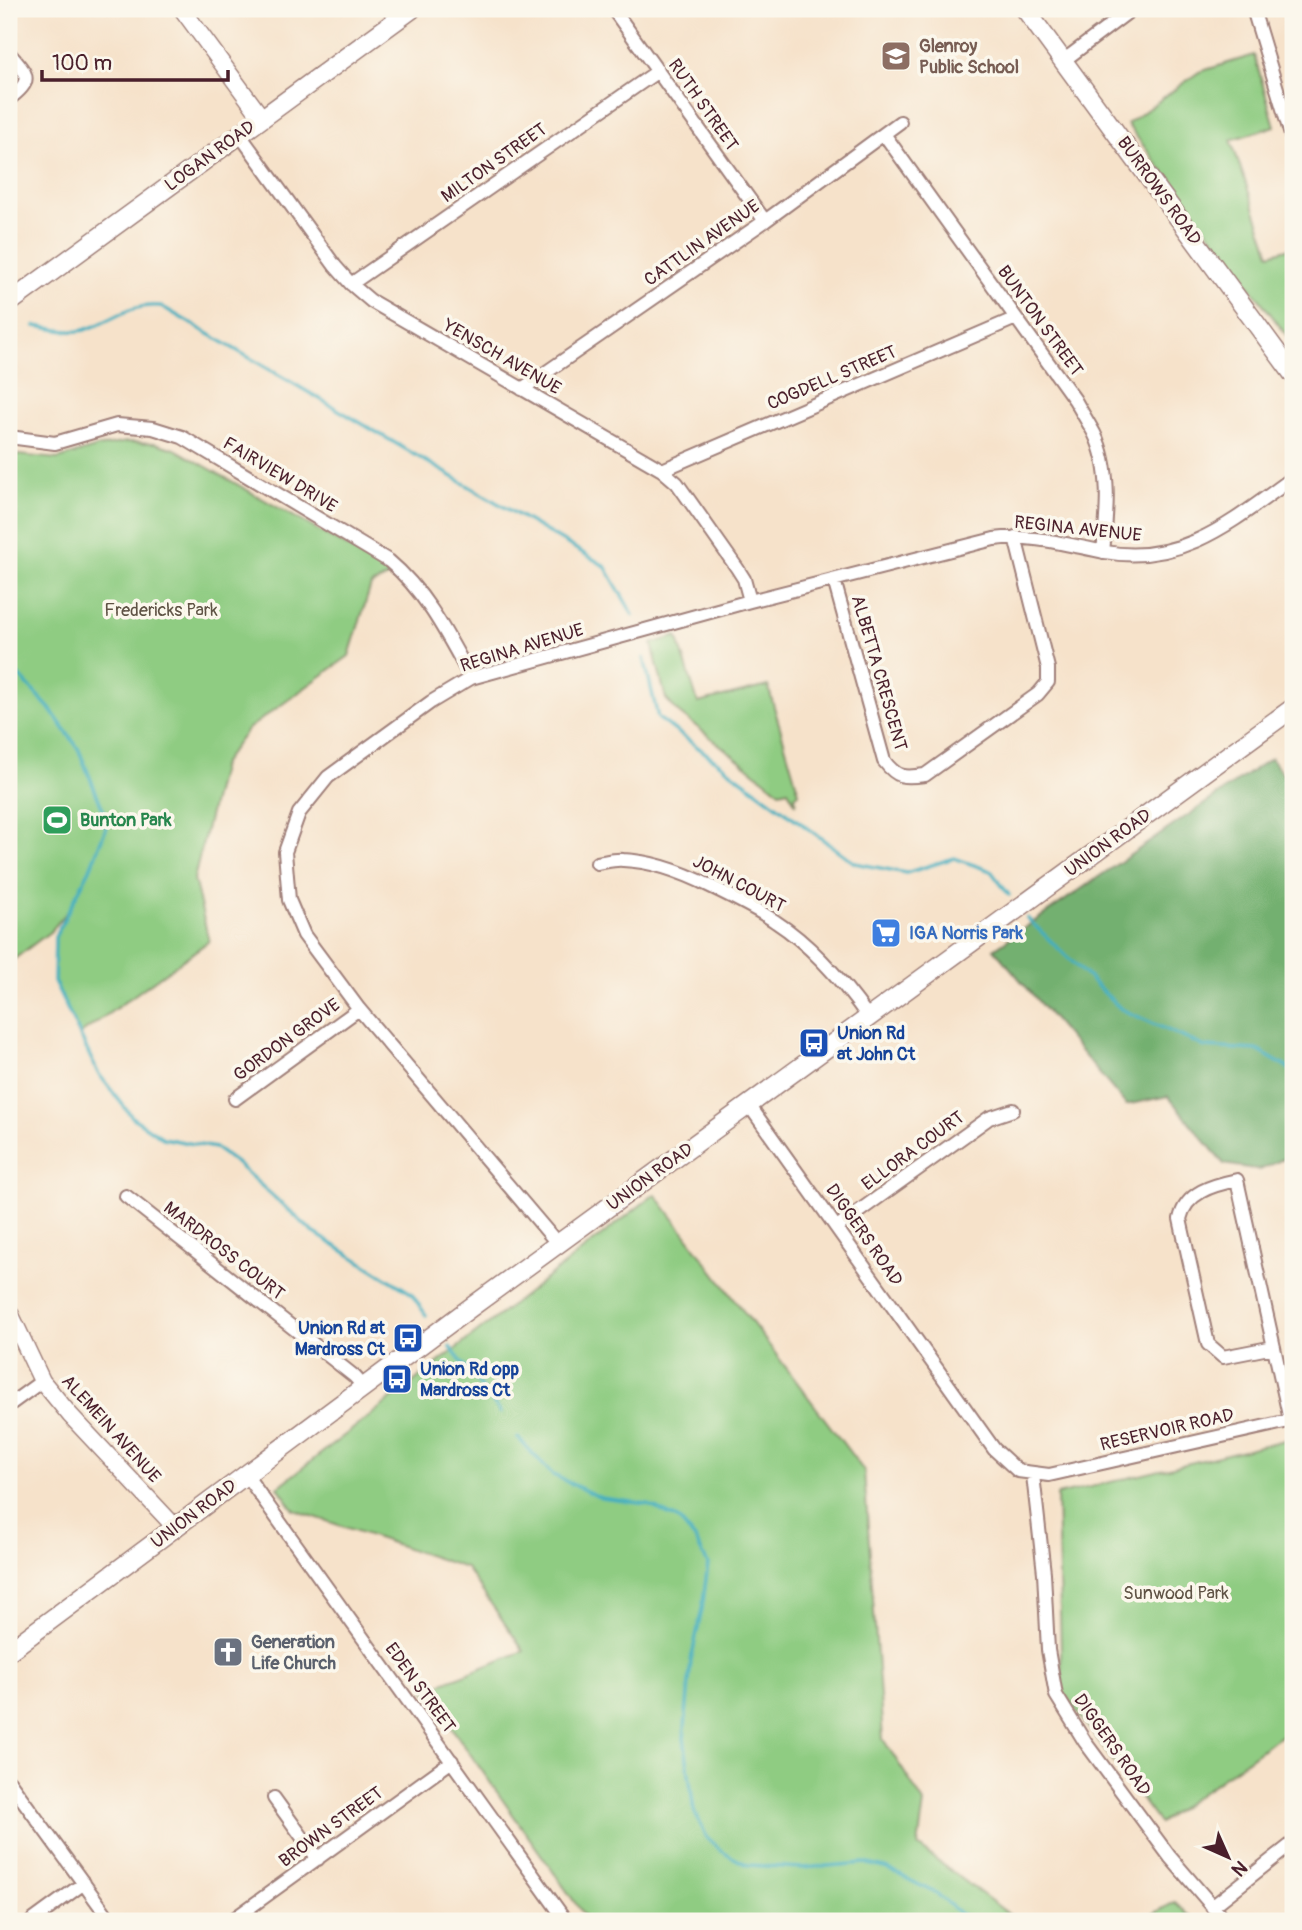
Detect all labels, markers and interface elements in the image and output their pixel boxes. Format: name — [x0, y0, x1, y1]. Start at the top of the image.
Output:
place label: Glenroy Public School — [919, 35, 1019, 79]
scale bar — [42, 38, 228, 82]
school or university icon: Glenroy Public School — [879, 39, 913, 73]
text: 100 m — [52, 50, 112, 77]
street label: RUTH STREET — [663, 54, 743, 156]
street label: LOGAN ROAD — [160, 116, 260, 196]
street label: MILTON STREET — [437, 118, 551, 208]
street label: BURROWS ROAD — [1112, 132, 1206, 250]
street label: CATTLIN AVENUE — [640, 195, 764, 291]
street label: BUNTON STREET — [992, 261, 1088, 381]
street label: YENSCH AVENUE — [438, 313, 565, 400]
street label: COGDELL STREET — [764, 340, 900, 416]
street label: FAIRVIEW DRIVE — [219, 432, 341, 518]
street label: REGINA AVENUE — [1013, 511, 1143, 547]
street label: ALBETTA CRESCENT — [846, 593, 912, 753]
park label: Fredericks Park — [104, 599, 218, 622]
street label: REGINA AVENUE — [458, 618, 586, 678]
sports icon: Bunton Park — [40, 803, 74, 837]
street label: UNION ROAD — [1060, 804, 1156, 882]
place label: Bunton Park — [80, 809, 172, 832]
street label: JOHN COURT — [689, 850, 789, 918]
supermarket icon: IGA Norris Park — [869, 916, 903, 950]
place label: IGA Norris Park — [909, 922, 1023, 945]
street label: GORDON GROVE — [229, 994, 345, 1086]
place label: Union Rd at John Ct — [837, 1022, 916, 1066]
bus stop icon: Union Rd at John Ct — [797, 1026, 831, 1060]
street label: ELLORA COURT — [857, 1106, 969, 1196]
street label: UNION ROAD — [602, 1138, 698, 1216]
street label: DIGGERS ROAD — [820, 1180, 908, 1290]
street label: MARDROSS COURT — [159, 1197, 289, 1305]
place label: Union Rd at Mardross Ct — [295, 1317, 386, 1361]
bus stop icon: Union Rd at Mardross Ct — [391, 1321, 425, 1355]
place label: Union Rd opp Mardross Ct — [420, 1358, 519, 1402]
bus stop icon: Union Rd opp Mardross Ct — [380, 1362, 414, 1396]
street label: ALEMEIN AVENUE — [56, 1370, 166, 1488]
street label: RESERVOIR ROAD — [1098, 1403, 1236, 1457]
street label: UNION ROAD — [147, 1474, 241, 1554]
park label: Sunwood Park — [1123, 1582, 1229, 1605]
place label: Generation Life Church — [251, 1631, 337, 1675]
church icon: Generation Life Church — [211, 1635, 245, 1669]
street label: EDEN STREET — [380, 1638, 460, 1738]
street label: DIGGERS ROAD — [1068, 1690, 1156, 1800]
street label: BROWN STREET — [274, 1782, 388, 1872]
north arrow — [1194, 1822, 1264, 1892]
text: N — [1226, 1855, 1252, 1881]

